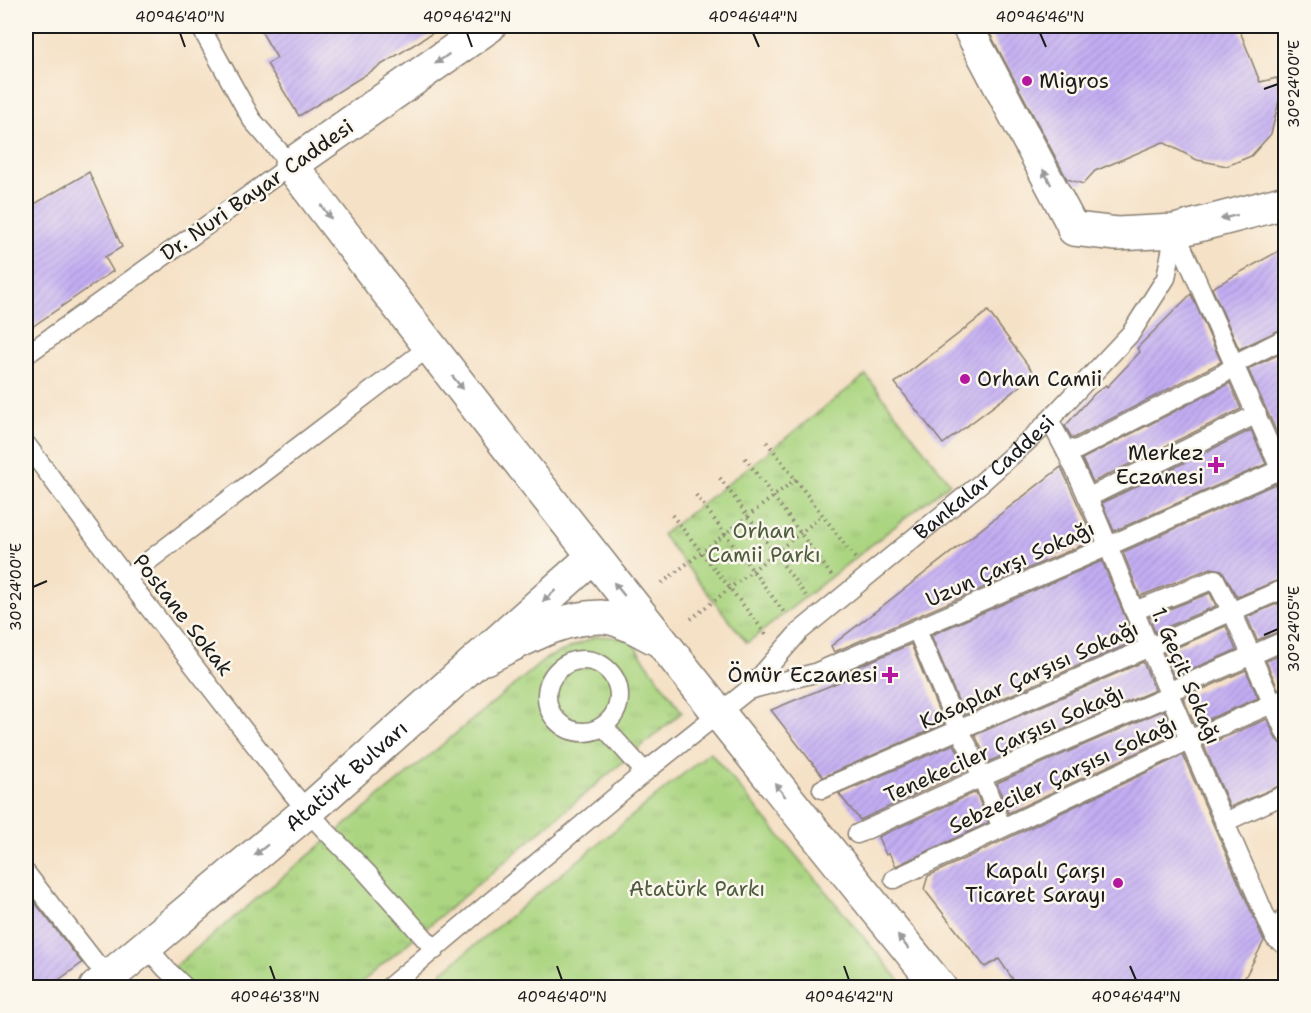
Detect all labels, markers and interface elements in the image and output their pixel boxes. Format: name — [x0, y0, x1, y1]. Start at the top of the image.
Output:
text: 40°46'40"N — [135, 7, 225, 27]
text: 40°46'42"N — [423, 7, 511, 27]
text: 40°46'44"N — [708, 7, 798, 27]
text: 40°46'46"N — [996, 7, 1084, 27]
text: 30°24'00"E — [1284, 40, 1304, 128]
one-way arrow — [434, 53, 450, 65]
place label: Migros — [1039, 67, 1109, 95]
marker: Migros — [1020, 74, 1034, 88]
street label: Dr. Nuri Bayar Caddesi — [155, 113, 359, 267]
one-way arrow — [1042, 168, 1051, 185]
one-way arrow — [320, 204, 332, 219]
one-way arrow — [1220, 213, 1238, 222]
place label: Orhan Camii — [977, 365, 1103, 393]
marker: Orhan Camii — [958, 372, 972, 386]
one-way arrow — [451, 375, 464, 391]
street label: Bankalar Caddesi — [908, 409, 1061, 546]
place label: Merkez Eczanesi — [1116, 439, 1204, 491]
marker: Merkez Eczanesi — [1209, 458, 1223, 472]
street label: Uzun Çarşı Sokağı — [921, 514, 1099, 614]
park label: Orhan Camii Parkı — [707, 517, 821, 569]
text: 30°24'00"E — [6, 543, 26, 631]
street label: Postane Sokak — [126, 548, 240, 682]
one-way arrow — [613, 582, 626, 597]
text: 30°24'05"E — [1284, 586, 1304, 672]
one-way arrow — [542, 589, 557, 602]
street label: 1. Geçit Sokağı — [1145, 603, 1227, 749]
street label: Kasaplar Çarşısı Sokağı — [915, 614, 1143, 736]
place label: Ömür Eczanesi — [728, 661, 878, 689]
marker: Ömür Eczanesi — [883, 668, 897, 682]
street label: Tenekeciler Çarşısı Sokağı — [880, 678, 1128, 810]
street label: Sebzeciler Çarşısı Sokağı — [944, 710, 1182, 840]
street label: Atatürk Bulvarı — [279, 714, 414, 838]
one-way arrow — [774, 782, 787, 798]
one-way arrow — [254, 843, 269, 856]
place label: Kapalı Çarşı Ticaret Sarayı — [965, 857, 1106, 909]
park label: Atatürk Parkı — [629, 875, 765, 903]
marker: Kapalı Çarşı Ticaret Sarayı — [1111, 876, 1125, 890]
one-way arrow — [897, 935, 910, 950]
text: 40°46'38"N — [230, 987, 320, 1007]
text: 40°46'40"N — [517, 987, 607, 1007]
text: 40°46'42"N — [805, 987, 893, 1007]
text: 40°46'44"N — [1091, 987, 1181, 1007]

